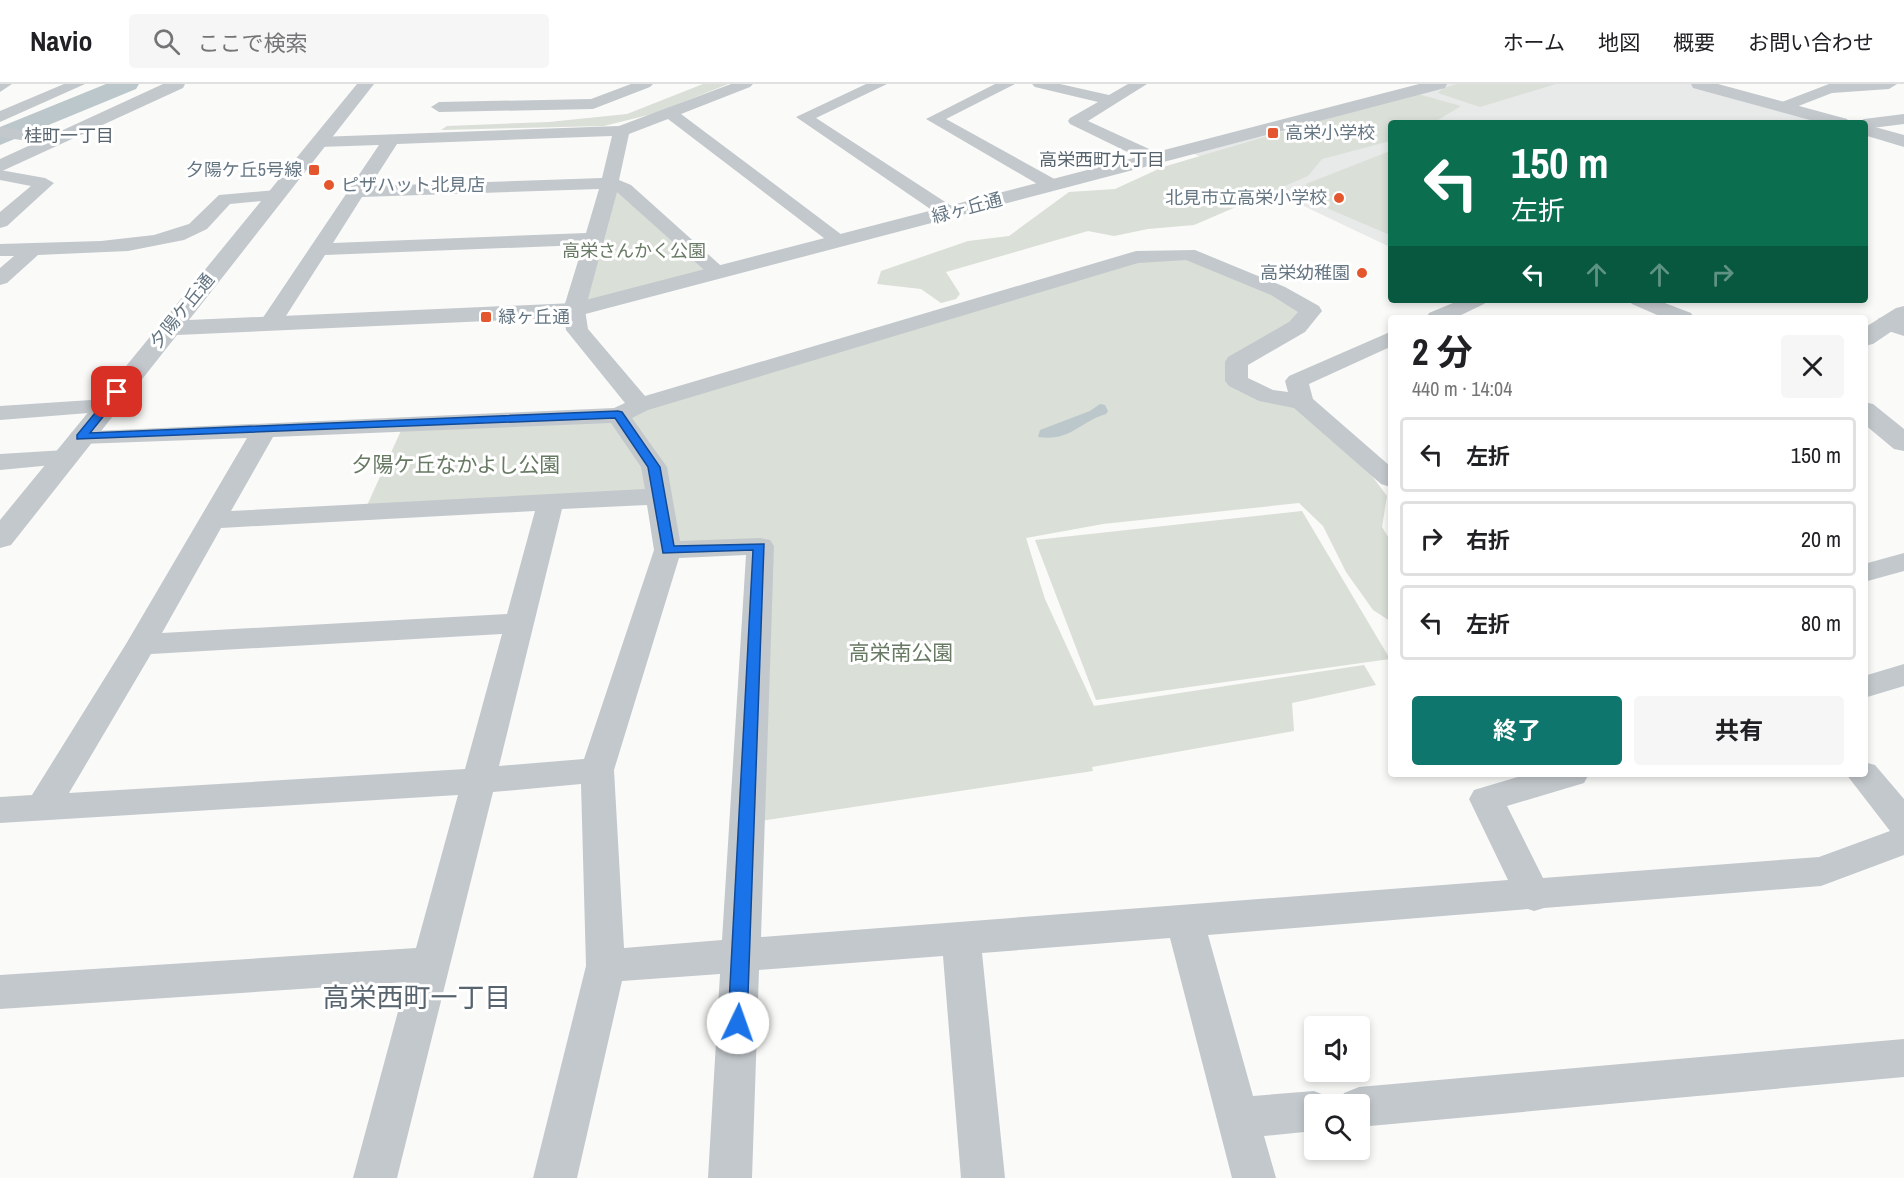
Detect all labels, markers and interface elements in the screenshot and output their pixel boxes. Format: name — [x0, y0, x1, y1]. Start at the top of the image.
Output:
search box — [129, 14, 549, 68]
text: Navio — [30, 22, 93, 60]
icon: search — [150, 25, 183, 58]
text: ここで検索 — [198, 28, 308, 58]
text: ホーム — [1503, 28, 1565, 57]
text: 地図 — [1598, 28, 1640, 57]
text: 概要 — [1673, 28, 1715, 57]
text: お問い合わせ — [1748, 28, 1874, 57]
place label: 高栄小学校 — [1285, 120, 1375, 145]
district label: 桂町一丁目 — [24, 123, 114, 148]
marker: 高栄小学校 — [1266, 126, 1280, 140]
text: 150 m — [1511, 135, 1609, 191]
icon: left — [1412, 144, 1490, 222]
district label: 高栄西町九丁目 — [1039, 147, 1165, 172]
place label: 夕陽ケ丘5号線 — [186, 157, 302, 182]
marker: 夕陽ケ丘5号線 — [307, 163, 321, 177]
place label: ピザハット北見店 — [341, 172, 485, 197]
marker: ピザハット北見店 — [322, 178, 336, 192]
place label: 北見市立高栄小学校 — [1165, 185, 1327, 210]
street label: 緑ヶ丘通 — [929, 186, 1005, 229]
marker: 北見市立高栄小学校 — [1332, 191, 1346, 205]
text: 左折 — [1511, 192, 1565, 228]
park label: 高栄さんかく公園 — [562, 238, 706, 263]
icon: left — [1517, 258, 1550, 291]
icon: ahead — [1580, 258, 1613, 291]
icon: ahead — [1643, 258, 1676, 291]
icon: right — [1706, 258, 1739, 291]
place label: 高栄幼稚園 — [1260, 260, 1350, 285]
marker: 高栄幼稚園 — [1355, 266, 1369, 280]
street label: 夕陽ケ丘通 — [144, 268, 220, 354]
place label: 緑ヶ丘通 — [498, 304, 570, 329]
marker: 緑ヶ丘通 — [479, 310, 493, 324]
text: 2 分 — [1412, 328, 1473, 376]
button: close — [1781, 335, 1844, 398]
pin — [91, 366, 142, 417]
icon: arrive — [100, 375, 133, 408]
text: 440 m · 14:04 — [1412, 375, 1512, 402]
icon: left — [1415, 438, 1448, 471]
text: 150 m — [1791, 440, 1841, 470]
text: 左折 — [1466, 441, 1510, 471]
park label: 夕陽ケ丘なかよし公園 — [352, 450, 560, 479]
icon: right — [1415, 522, 1448, 555]
text: 20 m — [1801, 524, 1841, 554]
text: 右折 — [1466, 525, 1510, 555]
icon: left — [1415, 606, 1448, 639]
text: 80 m — [1801, 608, 1841, 638]
text: 左折 — [1466, 609, 1510, 639]
park label: 高栄南公園 — [849, 638, 954, 667]
button: 終了 — [1412, 696, 1622, 765]
button: 共有 — [1634, 696, 1844, 765]
district label: 高栄西町一丁目 — [323, 979, 512, 1015]
position arrow — [706, 991, 770, 1055]
map controls — [1304, 1016, 1370, 1160]
button: sound — [1304, 1016, 1370, 1082]
button: search — [1304, 1094, 1370, 1160]

